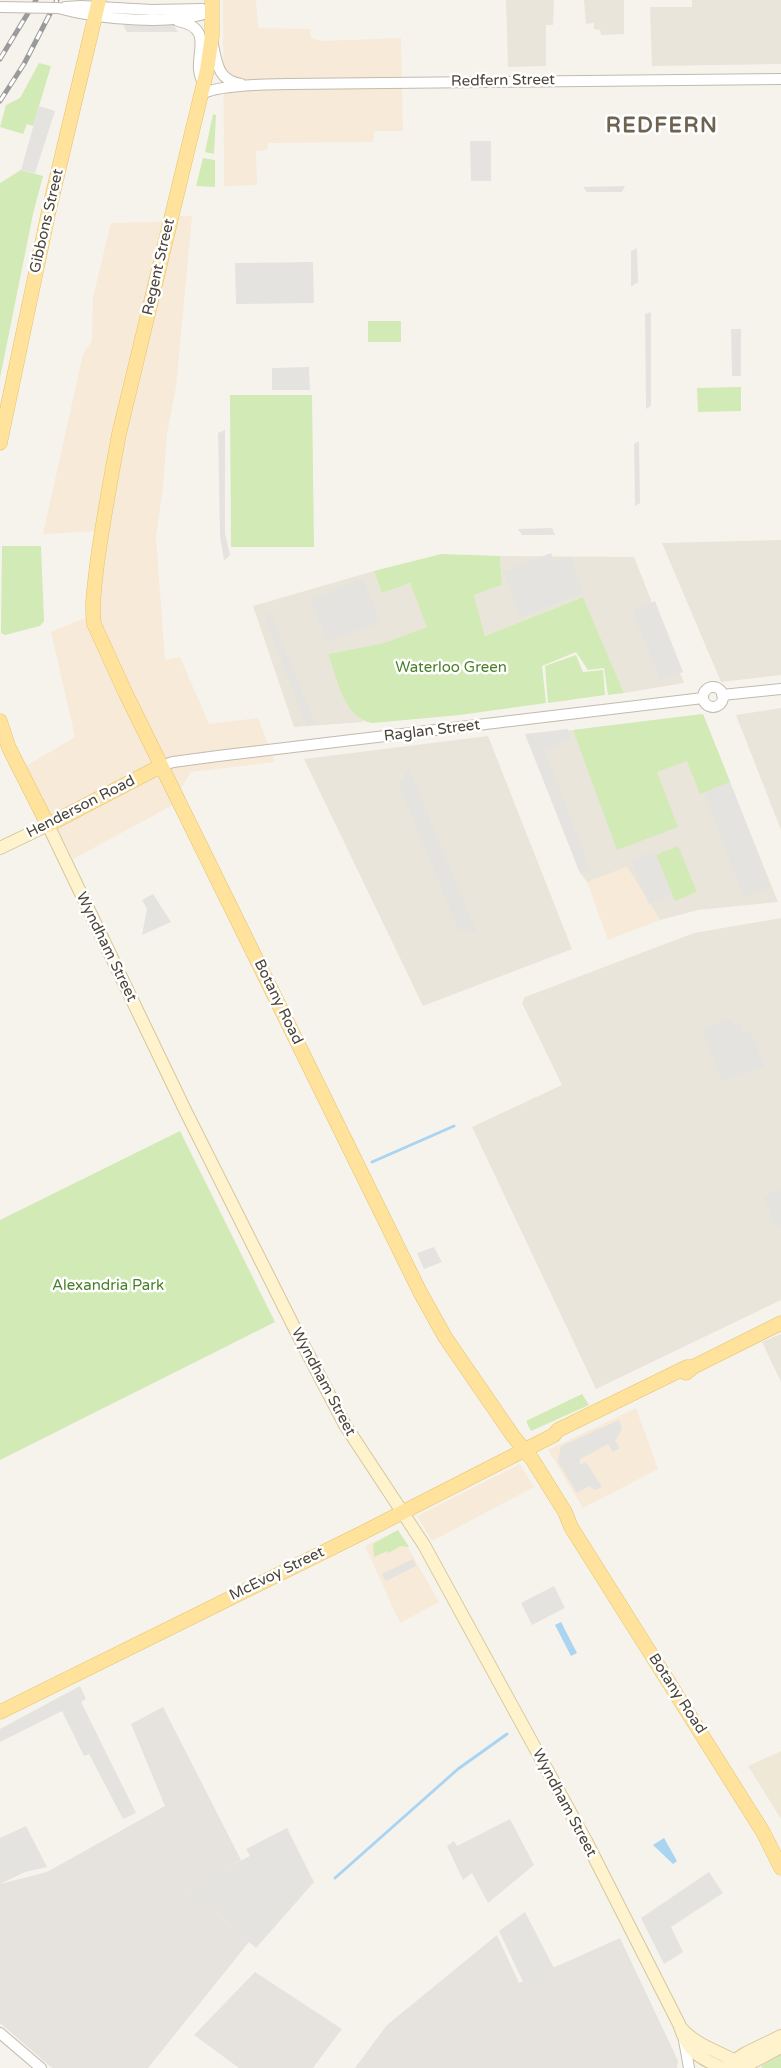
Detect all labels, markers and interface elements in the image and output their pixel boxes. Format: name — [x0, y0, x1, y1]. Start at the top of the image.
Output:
street label: Redfern Street — [451, 71, 555, 91]
district label: REDFERN — [606, 113, 718, 139]
street label: Gibbons Street — [26, 167, 68, 275]
street label: Regent Street — [139, 217, 179, 317]
park label: Waterloo Green — [395, 659, 507, 677]
street label: Raglan Street — [383, 716, 481, 746]
street label: Henderson Road — [24, 772, 138, 842]
street label: Wyndham Street — [72, 889, 140, 1005]
street label: Botany Road — [250, 957, 306, 1047]
park label: Alexandria Park — [52, 1277, 164, 1295]
street label: Wyndham Street — [287, 1325, 359, 1439]
street label: McEvoy Street — [227, 1543, 327, 1605]
street label: Botany Road — [644, 1650, 710, 1738]
street label: Wyndham Street — [528, 1746, 600, 1860]

